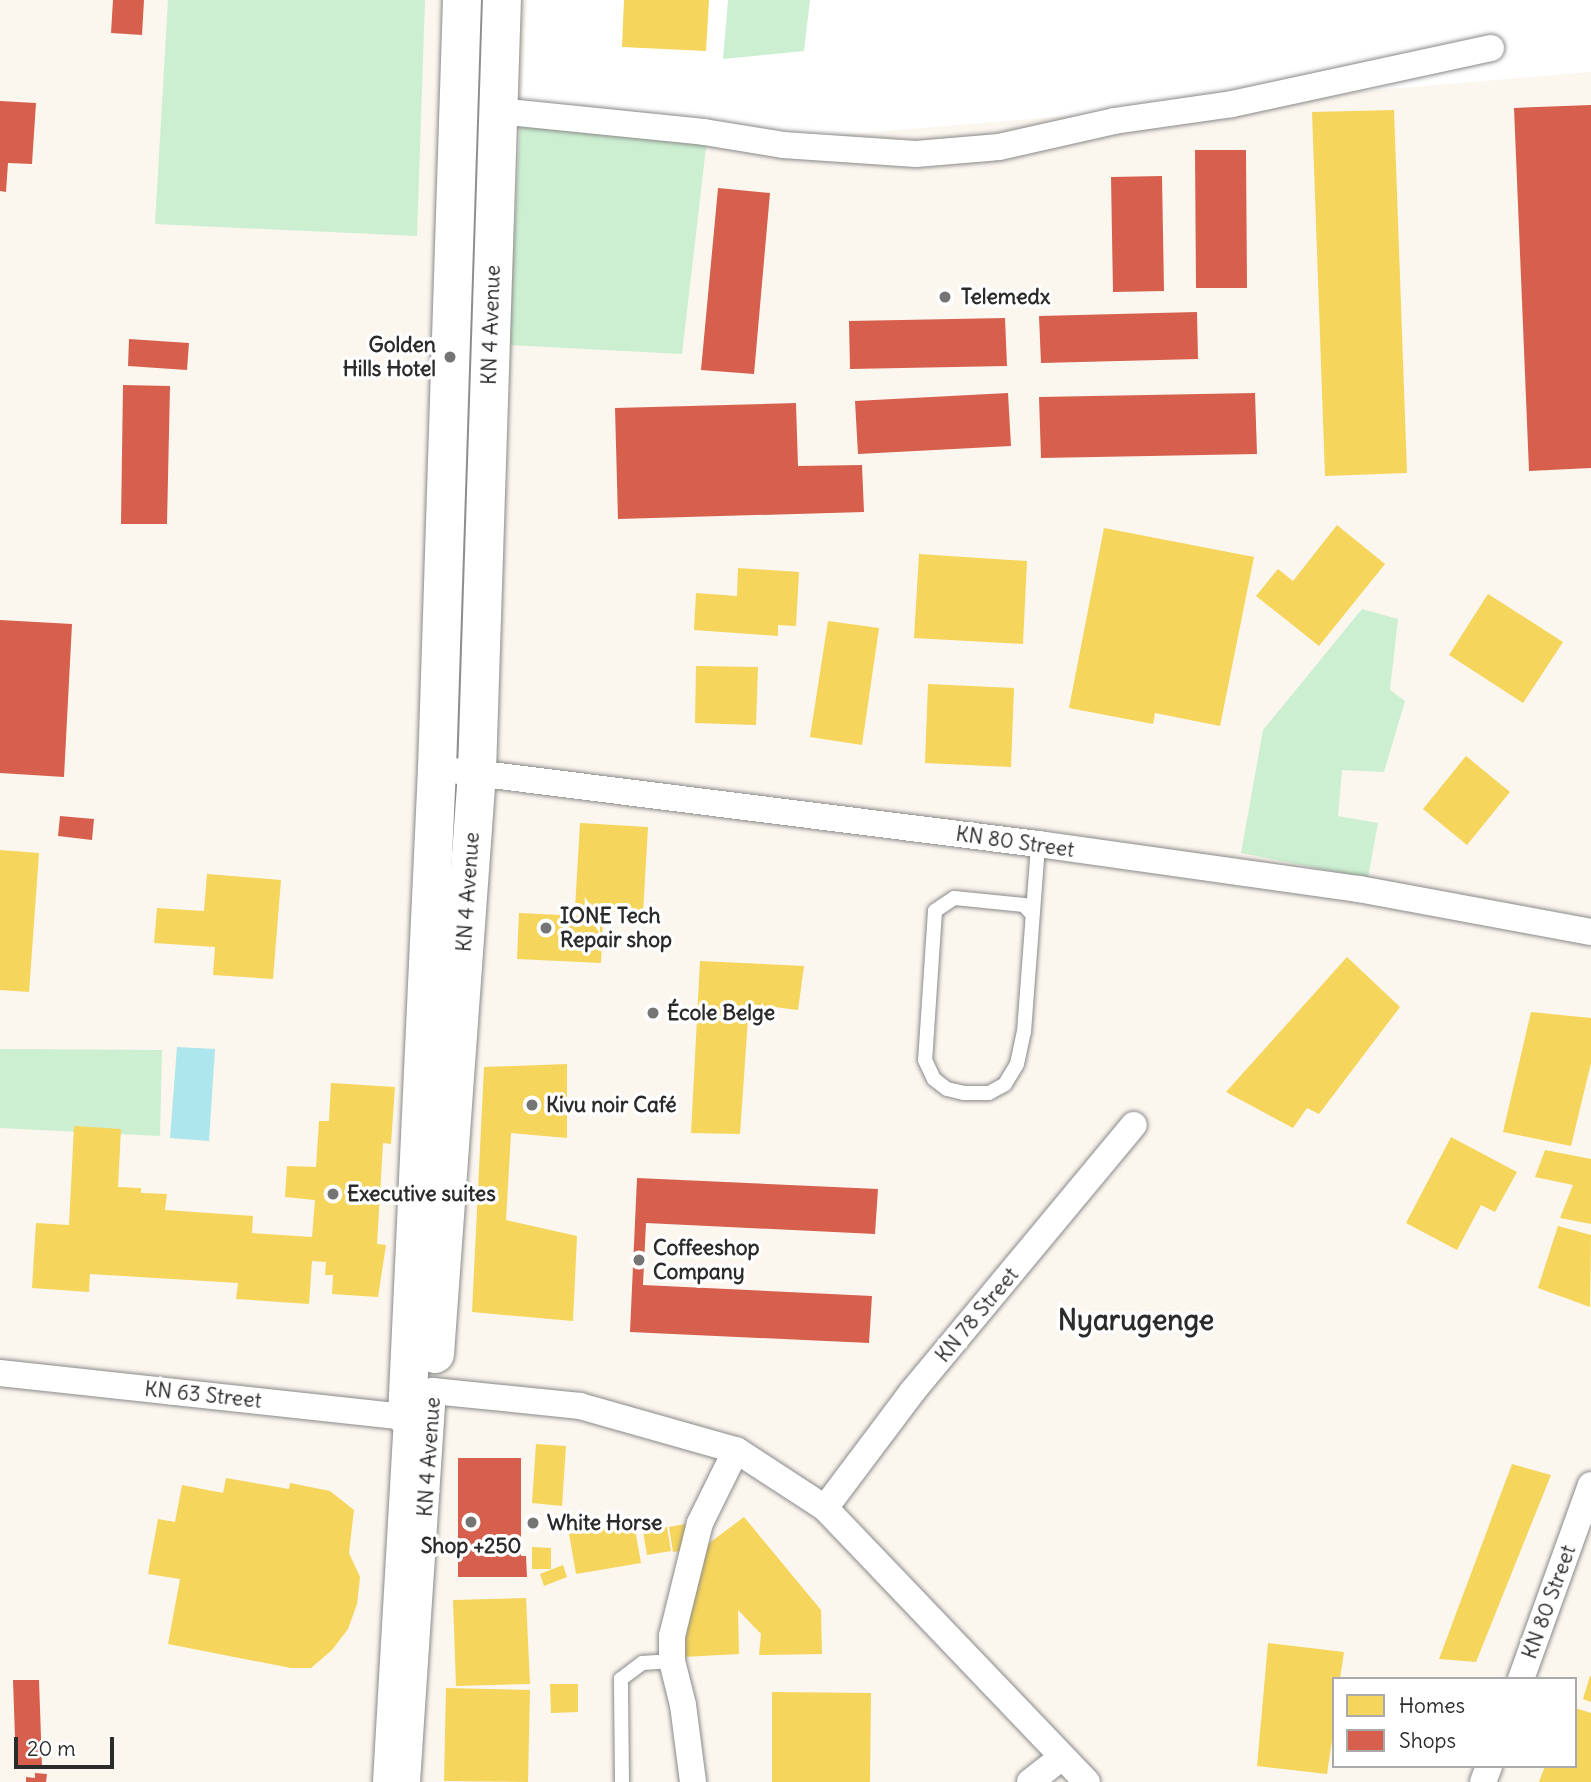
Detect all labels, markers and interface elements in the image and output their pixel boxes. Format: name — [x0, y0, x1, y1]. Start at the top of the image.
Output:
street label: KN 4 Avenue — [476, 265, 506, 385]
place label: Telemedx — [961, 284, 1050, 310]
marker: Telemedx — [935, 287, 955, 307]
place label: Golden Hills Hotel — [343, 332, 436, 382]
marker: Golden Hills Hotel — [442, 349, 458, 365]
street label: KN 80 Street — [954, 821, 1076, 863]
street label: KN 4 Avenue — [451, 831, 485, 953]
place label: IONE Tech Repair shop — [560, 903, 672, 953]
marker: IONE Tech Repair shop — [538, 920, 554, 936]
place label: École Belge — [667, 1000, 775, 1026]
marker: École Belge — [645, 1005, 661, 1021]
place label: Kivu noir Café — [546, 1092, 677, 1118]
marker: Kivu noir Café — [524, 1097, 540, 1113]
place label: Executive suites — [347, 1181, 496, 1207]
marker: Executive suites — [325, 1186, 341, 1202]
place label: Coffeeshop Company — [653, 1235, 760, 1285]
marker: Coffeeshop Company — [631, 1252, 647, 1268]
street label: KN 78 Street — [930, 1263, 1024, 1367]
district label: Nyarugenge — [1058, 1303, 1214, 1337]
street label: KN 63 Street — [143, 1376, 263, 1414]
street label: KN 4 Avenue — [412, 1396, 446, 1518]
place label: White Horse — [547, 1510, 662, 1536]
marker: Shop +250 — [463, 1514, 479, 1530]
marker: White Horse — [525, 1515, 541, 1531]
place label: Shop +250 — [421, 1533, 521, 1559]
street label: KN 80 Street — [1517, 1542, 1581, 1662]
legend — [1332, 1677, 1577, 1768]
text: Homes — [1399, 1692, 1465, 1719]
scale bar — [18, 1722, 117, 1766]
text: Shops — [1399, 1727, 1456, 1754]
text: 20 m — [27, 1735, 76, 1762]

